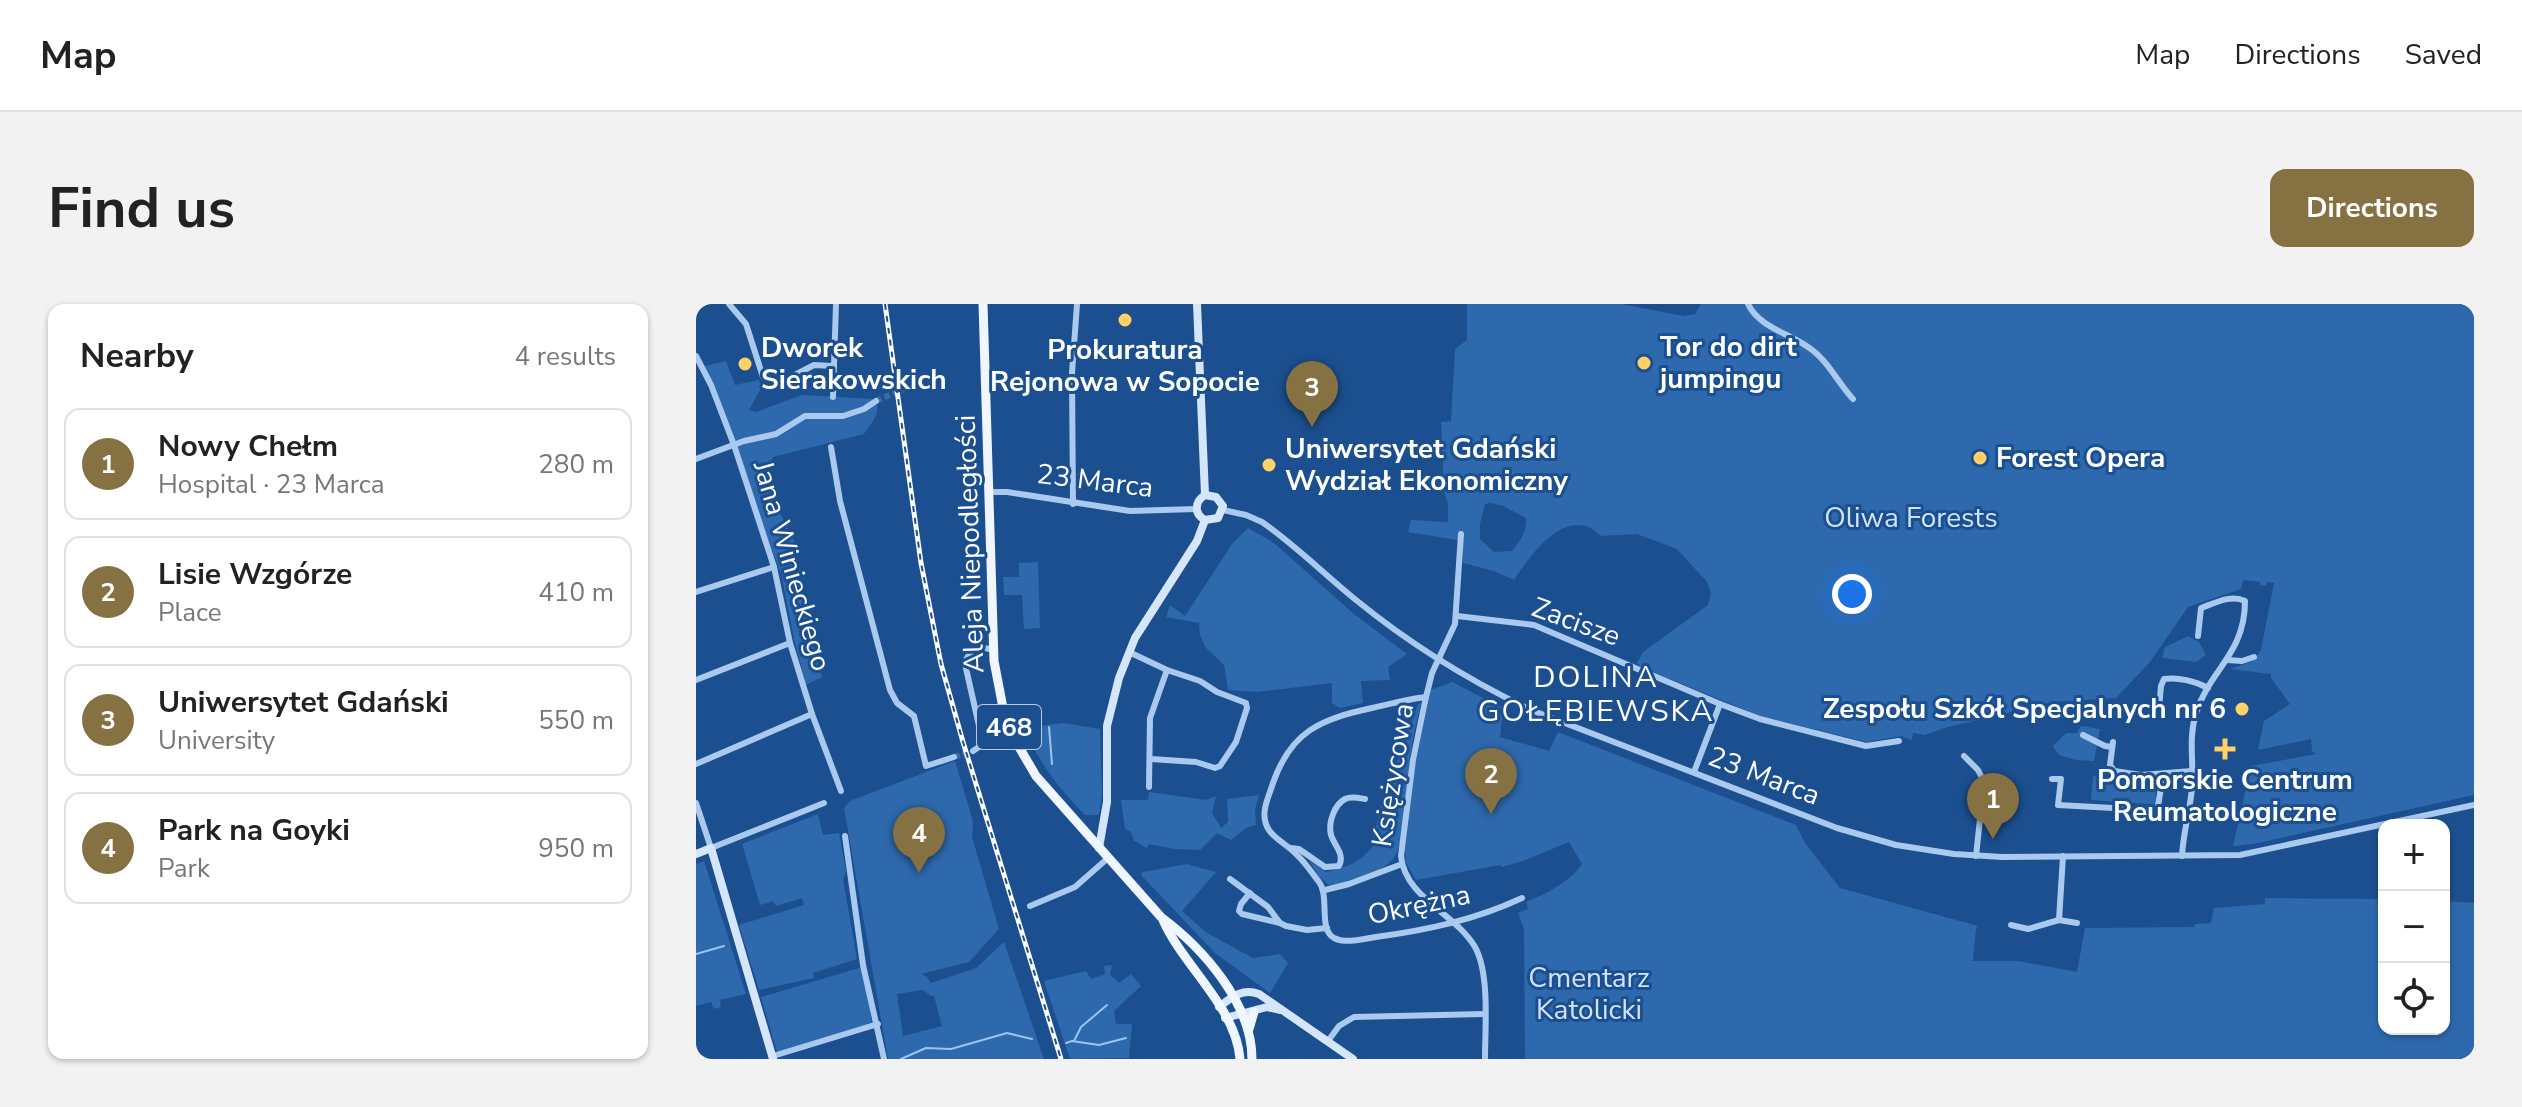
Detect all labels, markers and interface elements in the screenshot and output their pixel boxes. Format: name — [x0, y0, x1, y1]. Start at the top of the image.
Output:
text: Map — [40, 30, 117, 81]
text: Map — [2135, 36, 2190, 74]
text: Directions — [2234, 36, 2361, 74]
text: Saved — [2405, 36, 2482, 74]
button: Directions — [2270, 169, 2474, 247]
text: Find us — [48, 170, 235, 247]
marker: Prokuratura Rejonowa w Sopocie — [1116, 311, 1134, 329]
place label: Tor do dirt jumpingu — [1658, 328, 1797, 398]
place label: Dworek Sierakowskich — [761, 329, 947, 399]
place label: Prokuratura Rejonowa w Sopocie — [990, 331, 1260, 401]
text: Nearby — [80, 333, 194, 379]
text: 4 results — [515, 339, 616, 374]
marker: Tor do dirt jumpingu — [1635, 354, 1653, 372]
marker: Dworek Sierakowskich — [736, 355, 754, 373]
pin: 3 — [1286, 361, 1338, 427]
street label: Aleja Niepodległości — [947, 414, 993, 674]
text: Nowy Chełm — [158, 426, 338, 467]
place label: Uniwersytet Gdański Wydział Ekonomiczny — [1285, 430, 1568, 500]
place label: Forest Opera — [1996, 439, 2165, 477]
text: 1 — [100, 447, 116, 482]
text: 280 m — [538, 447, 614, 482]
marker: Forest Opera — [1971, 449, 1989, 467]
street label: 23 Marca — [1035, 455, 1155, 507]
street label: Jana Winieckiego — [744, 456, 840, 675]
marker: Uniwersytet Gdański Wydział Ekonomiczny — [1260, 456, 1278, 474]
text: Hospital · 23 Marca — [158, 467, 385, 502]
park label: Oliwa Forests — [1824, 499, 1998, 537]
text: Lisie Wzgórze — [158, 554, 352, 595]
your location — [1832, 574, 1872, 614]
text: 2 — [100, 575, 116, 610]
text: 410 m — [538, 575, 614, 610]
street label: Zacisze — [1527, 589, 1625, 655]
text: Place — [158, 595, 222, 630]
district label: DOLINA GOŁĘBIEWSKA — [1478, 657, 1714, 732]
text: Uniwersytet Gdański — [158, 682, 449, 723]
place label: Zespołu Szkół Specjalnych nr 6 — [1823, 690, 2226, 728]
street label: Księżycowa — [1363, 700, 1423, 850]
marker: Zespołu Szkół Specjalnych nr 6 — [2233, 700, 2251, 718]
text: 3 — [100, 703, 116, 738]
text: 550 m — [538, 703, 614, 738]
road number: 468 — [977, 705, 1041, 749]
text: University — [158, 723, 275, 758]
street label: 23 Marca — [1703, 737, 1825, 815]
marker: Pomorskie Centrum Reumatologiczne — [2214, 738, 2236, 760]
pin: 2 — [1465, 748, 1517, 814]
place label: Pomorskie Centrum Reumatologiczne — [2097, 761, 2353, 831]
pin: 1 — [1967, 773, 2019, 839]
pin: 4 — [893, 807, 945, 873]
text: Park na Goyki — [158, 810, 350, 851]
map controls — [2378, 819, 2450, 1035]
button: + — [2378, 819, 2450, 891]
text: 4 — [100, 831, 116, 866]
text: 950 m — [538, 831, 614, 866]
text: Park — [158, 851, 210, 886]
street label: Okrężna — [1364, 876, 1474, 934]
button: − — [2378, 891, 2450, 963]
park label: Cmentarz Katolicki — [1528, 959, 1650, 1029]
button: locate — [2378, 963, 2450, 1035]

